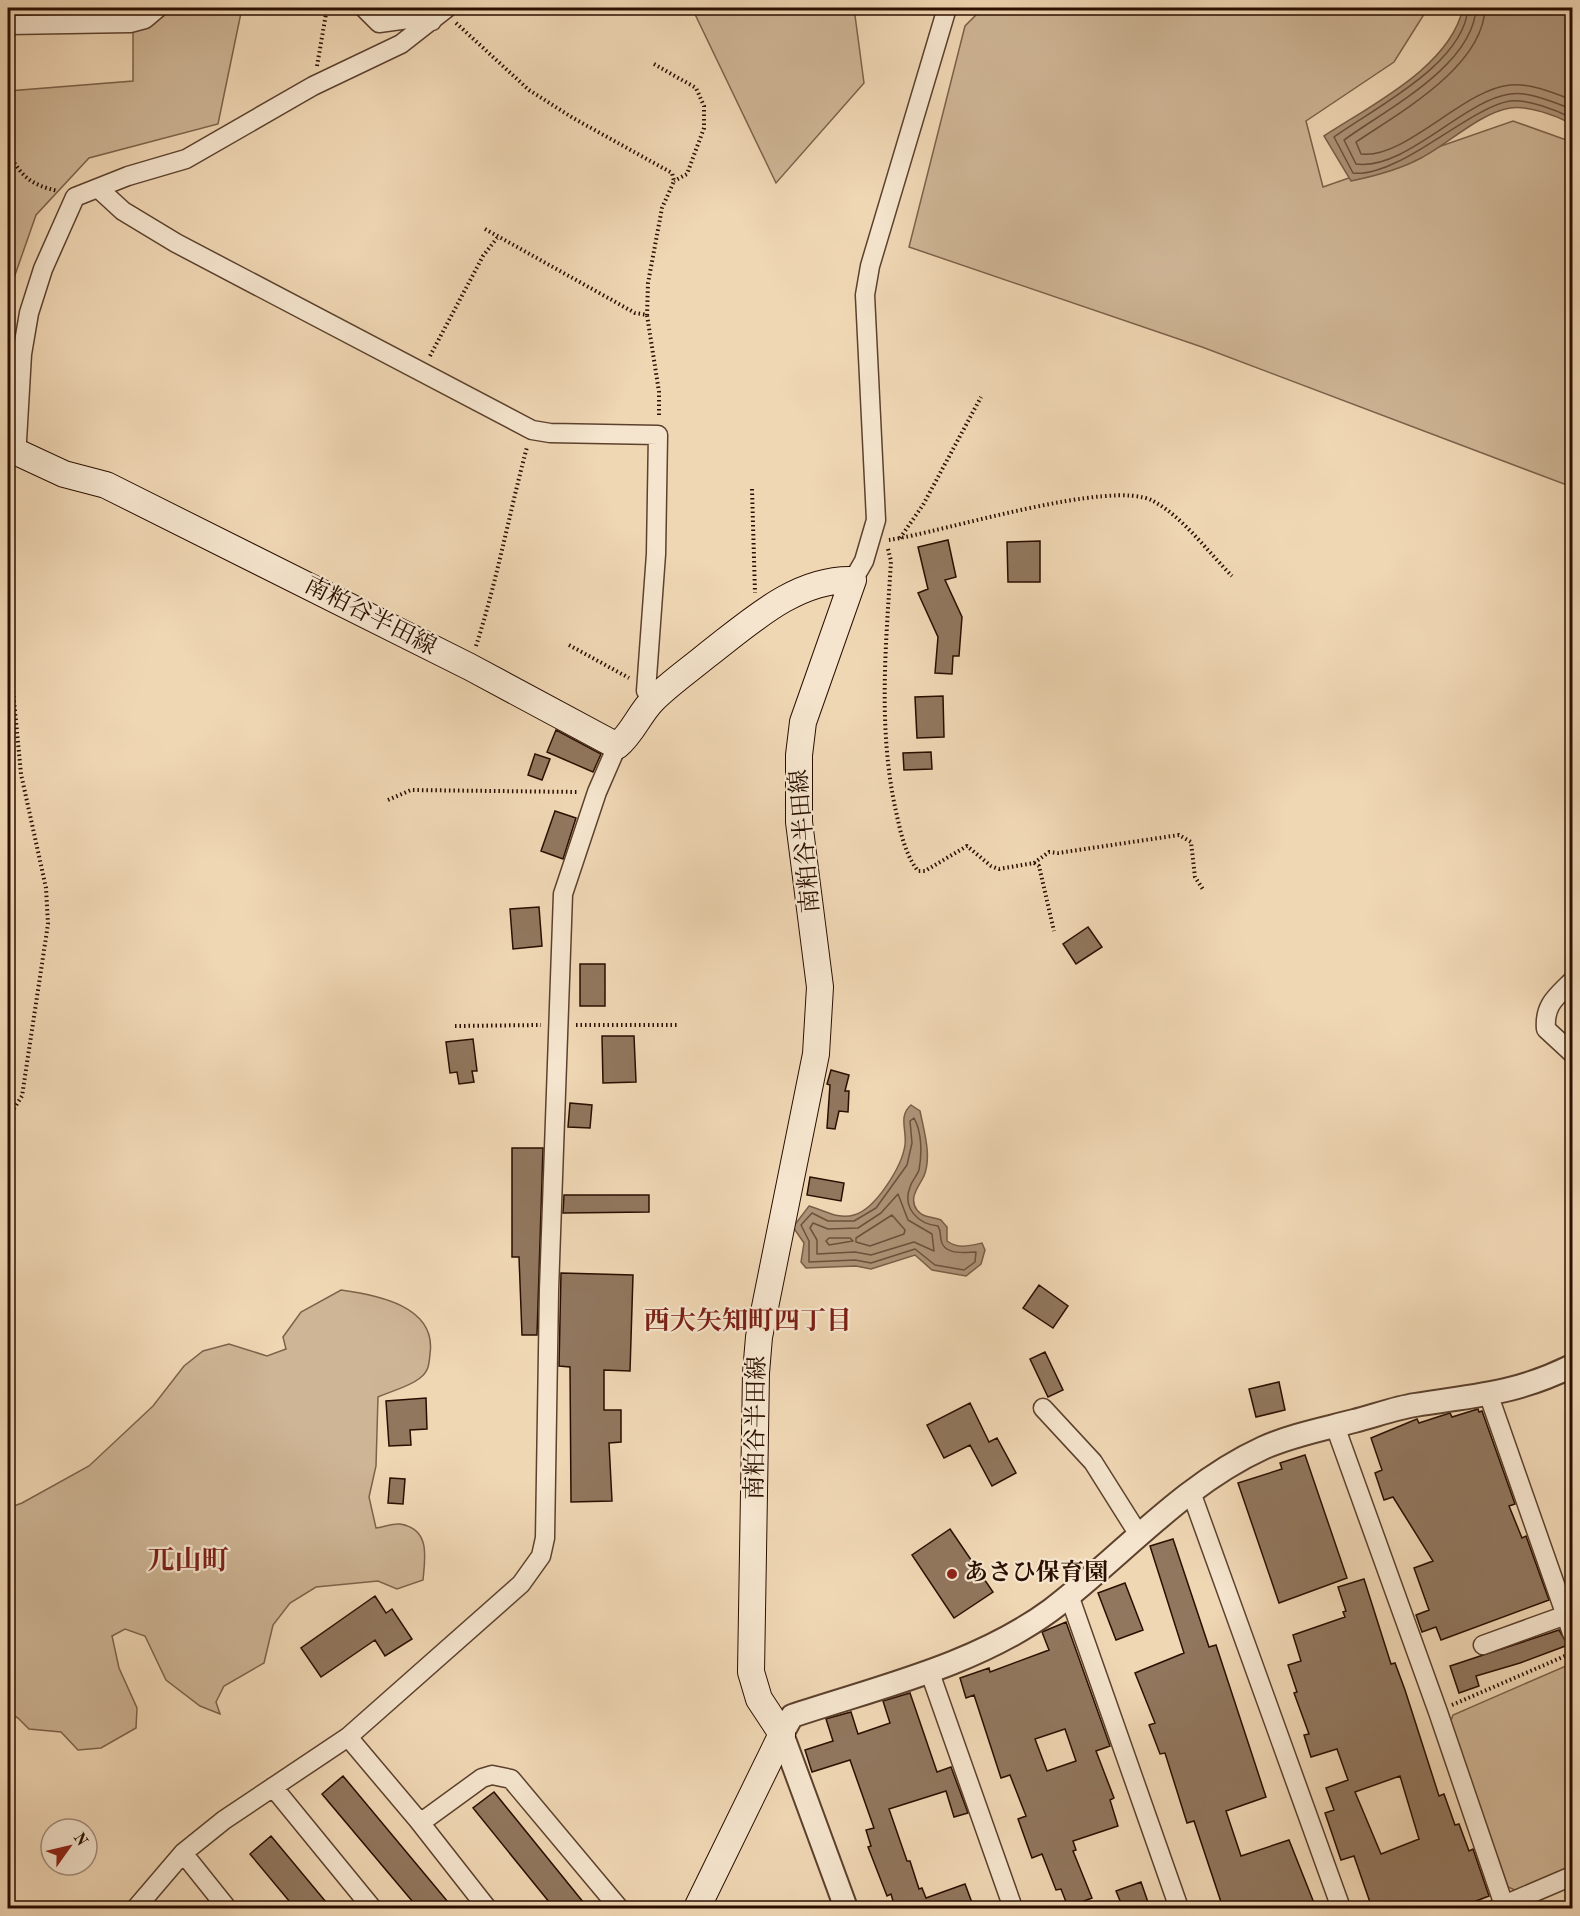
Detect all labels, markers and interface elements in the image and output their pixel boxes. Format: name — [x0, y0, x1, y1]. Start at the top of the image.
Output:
street label: 南粕谷半田線 — [300, 571, 441, 660]
street label: 南粕谷半田線 — [785, 768, 824, 914]
district label: 西大矢知町四丁目 — [644, 1306, 852, 1335]
street label: 南粕谷半田線 — [741, 1356, 770, 1500]
district label: 兀山町 — [148, 1546, 229, 1575]
place label: あさひ保育園 — [964, 1559, 1108, 1586]
marker: あさひ保育園 — [945, 1567, 959, 1581]
north arrow — [39, 1817, 99, 1877]
text: N — [70, 1830, 90, 1850]

